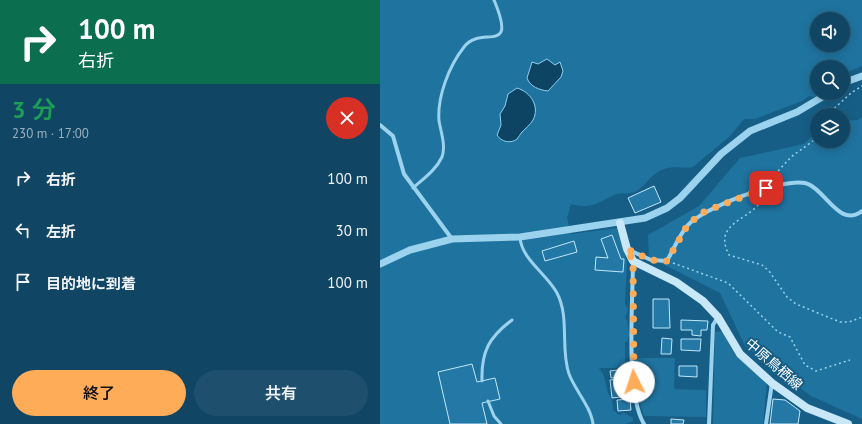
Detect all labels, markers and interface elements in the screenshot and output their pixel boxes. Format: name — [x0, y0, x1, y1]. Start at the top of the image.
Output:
text: 100 m — [78, 10, 155, 47]
map controls — [810, 12, 850, 148]
button: sound — [810, 12, 850, 52]
icon: right — [12, 16, 64, 68]
text: 右折 — [78, 49, 114, 72]
button: search — [810, 60, 850, 100]
text: 3 分 — [12, 94, 56, 125]
button: close — [326, 97, 368, 139]
button: layers — [810, 108, 850, 148]
text: 230 m · 17:00 — [12, 125, 89, 142]
icon: right — [12, 167, 34, 189]
text: 100 m — [327, 169, 368, 188]
text: 右折 — [46, 170, 76, 189]
pin — [749, 171, 783, 205]
icon: arrive — [755, 177, 777, 199]
icon: left — [12, 219, 34, 241]
text: 30 m — [335, 221, 368, 240]
text: 左折 — [46, 222, 76, 241]
icon: arrive — [12, 271, 34, 293]
text: 100 m — [327, 273, 368, 292]
text: 目的地に到着 — [46, 274, 136, 293]
street label: 中原鳥栖線 — [742, 334, 806, 394]
position arrow — [613, 361, 655, 403]
button: 終了 — [12, 370, 186, 416]
button: 共有 — [194, 370, 368, 416]

